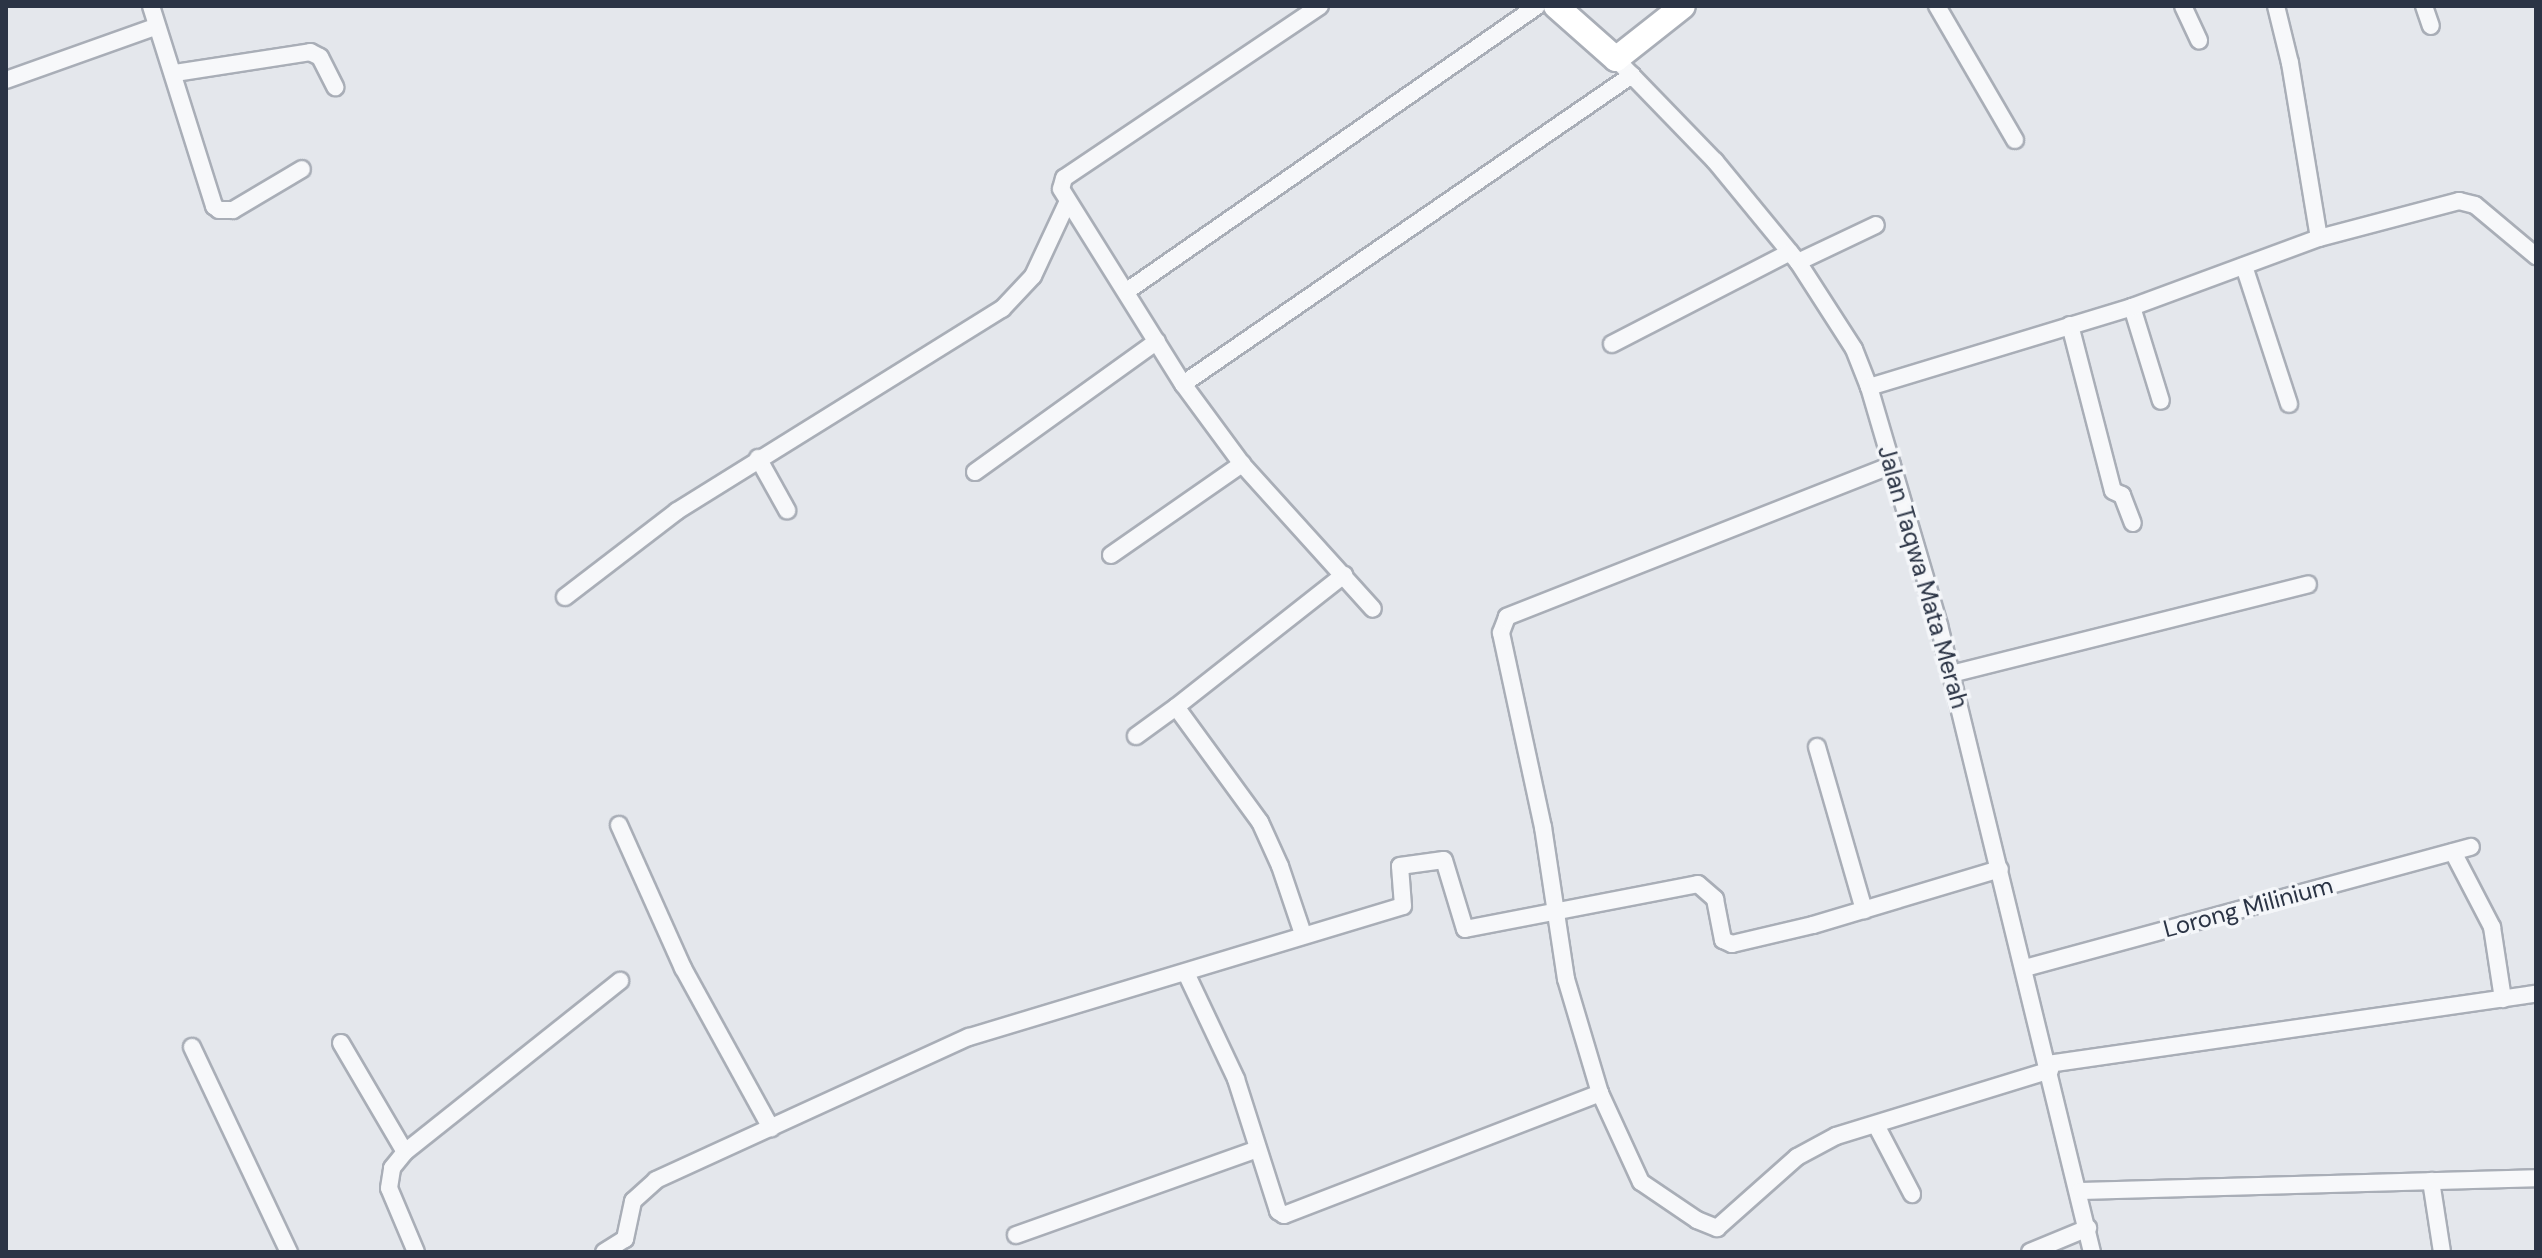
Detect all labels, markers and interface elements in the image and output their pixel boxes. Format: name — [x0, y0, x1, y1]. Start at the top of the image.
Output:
street label: Jalan Taqwa Mata Merah — [1872, 442, 1974, 712]
street label: Lorong Milinium — [2160, 871, 2336, 943]

